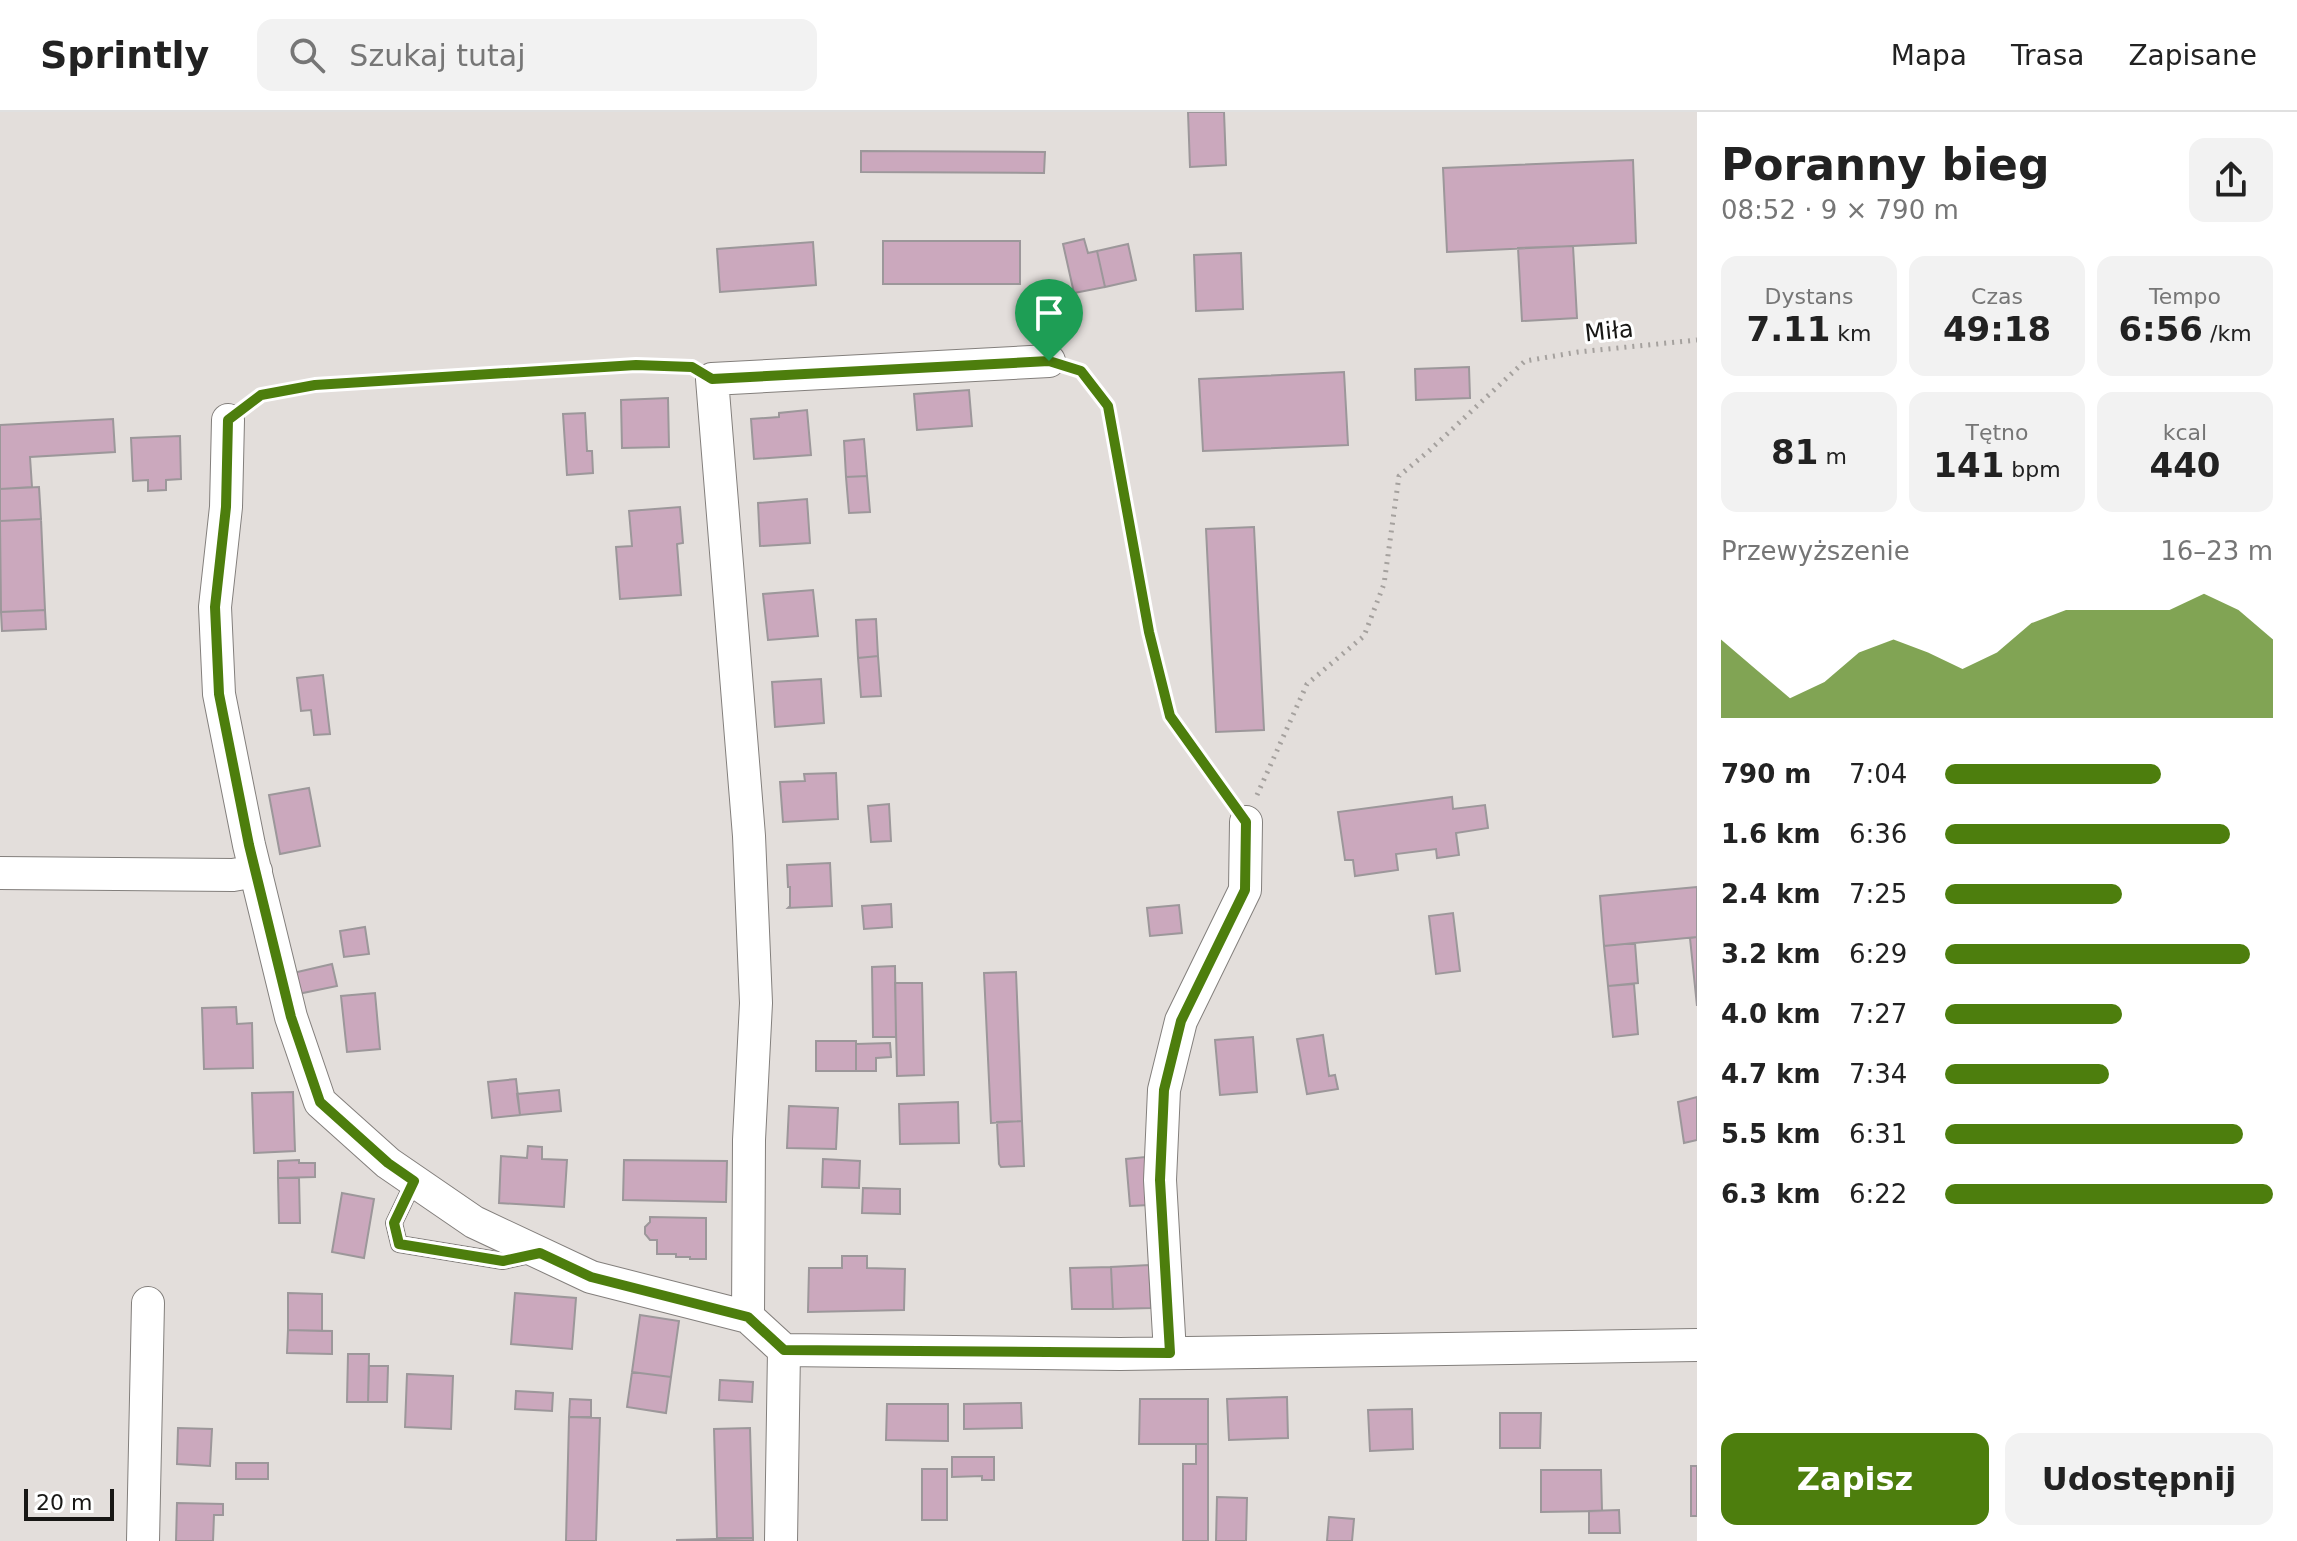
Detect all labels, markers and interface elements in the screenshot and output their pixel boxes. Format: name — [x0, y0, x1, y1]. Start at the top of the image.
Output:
search box — [257, 19, 817, 91]
text: Sprintly — [40, 33, 209, 77]
icon: search — [285, 33, 329, 77]
text: Szukaj tutaj — [349, 38, 526, 73]
text: Mapa — [1891, 39, 1967, 72]
text: Trasa — [2011, 39, 2084, 72]
text: Zapisane — [2128, 39, 2257, 72]
button: share — [2189, 138, 2273, 222]
text: Poranny bieg — [1721, 139, 2049, 190]
text: 08:52 · 9 × 790 m — [1721, 195, 1959, 225]
pin — [1015, 279, 1083, 361]
text: Dystans — [1765, 284, 1853, 309]
text: Czas — [1971, 284, 2023, 309]
text: Tempo — [2149, 284, 2221, 309]
icon: arrive — [1027, 291, 1071, 335]
text: 7.11 — [1746, 309, 1830, 349]
text: 49:18 — [1943, 309, 2051, 349]
text: 6:56 — [2118, 309, 2203, 349]
street label: Miła — [1583, 315, 1635, 347]
text: km — [1830, 321, 1872, 346]
text: /km — [2203, 321, 2252, 346]
text: Tętno — [1965, 420, 2029, 445]
text: kcal — [2163, 420, 2207, 445]
text: 81 — [1771, 432, 1818, 472]
text: m — [1818, 444, 1847, 469]
text: 141 — [1933, 445, 2004, 485]
text: 440 — [2150, 445, 2220, 485]
text: bpm — [2004, 457, 2061, 482]
text: Przewyższenie — [1721, 536, 1910, 566]
text: 16–23 m — [2160, 536, 2273, 566]
text: 790 m — [1721, 759, 1811, 789]
text: 7:04 — [1849, 759, 1907, 789]
text: 1.6 km — [1721, 819, 1821, 849]
text: 6:36 — [1849, 819, 1907, 849]
text: 2.4 km — [1721, 879, 1821, 909]
text: 7:25 — [1849, 879, 1907, 909]
text: 3.2 km — [1721, 939, 1821, 969]
text: 6:29 — [1849, 939, 1907, 969]
text: 4.0 km — [1721, 999, 1821, 1029]
text: 7:27 — [1849, 999, 1907, 1029]
text: 4.7 km — [1721, 1059, 1821, 1089]
text: 7:34 — [1849, 1059, 1907, 1089]
text: 5.5 km — [1721, 1119, 1821, 1149]
text: 6:31 — [1849, 1119, 1907, 1149]
text: 6.3 km — [1721, 1179, 1821, 1209]
text: 6:22 — [1849, 1179, 1907, 1209]
button: Zapisz — [1721, 1433, 1989, 1525]
button: Udostępnij — [2005, 1433, 2273, 1525]
scale bar — [24, 1485, 114, 1521]
text: 20 m — [36, 1490, 92, 1515]

